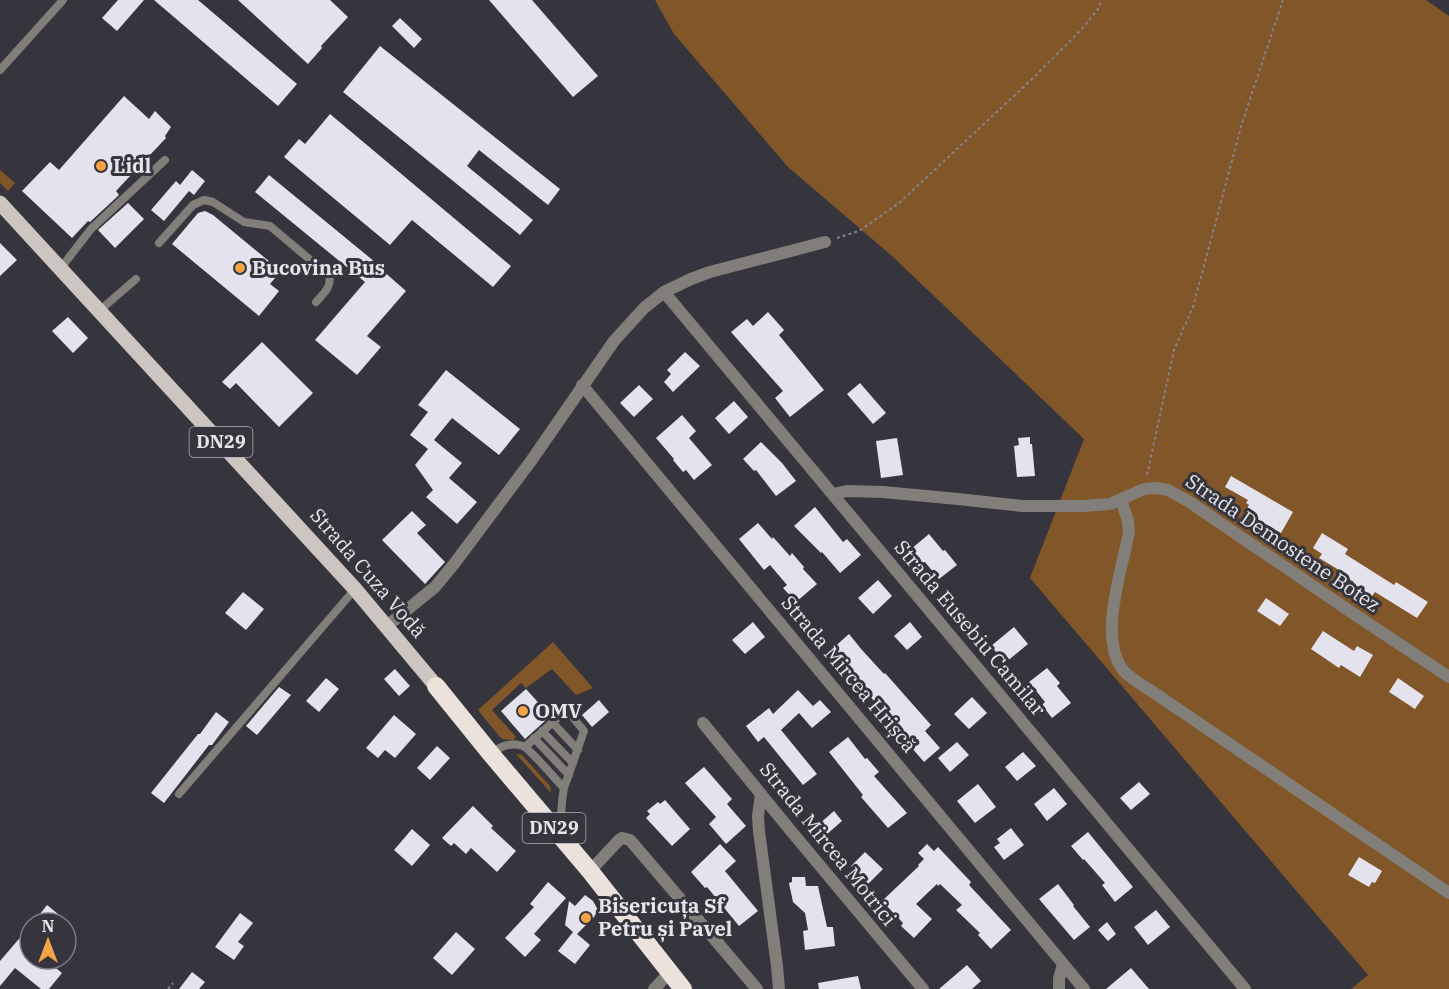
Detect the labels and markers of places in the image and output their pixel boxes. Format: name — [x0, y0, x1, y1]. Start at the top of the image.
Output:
place label: Lidl — [113, 152, 151, 179]
marker: Lidl — [94, 159, 108, 173]
place label: Bucovina Bus — [252, 254, 385, 281]
marker: Bucovina Bus — [233, 261, 247, 275]
place label: OMV — [535, 697, 582, 724]
marker: OMV — [516, 704, 530, 718]
place label: Bisericuța Sf Petru și Pavel — [598, 892, 732, 942]
marker: Bisericuța Sf Petru și Pavel — [579, 911, 593, 925]

